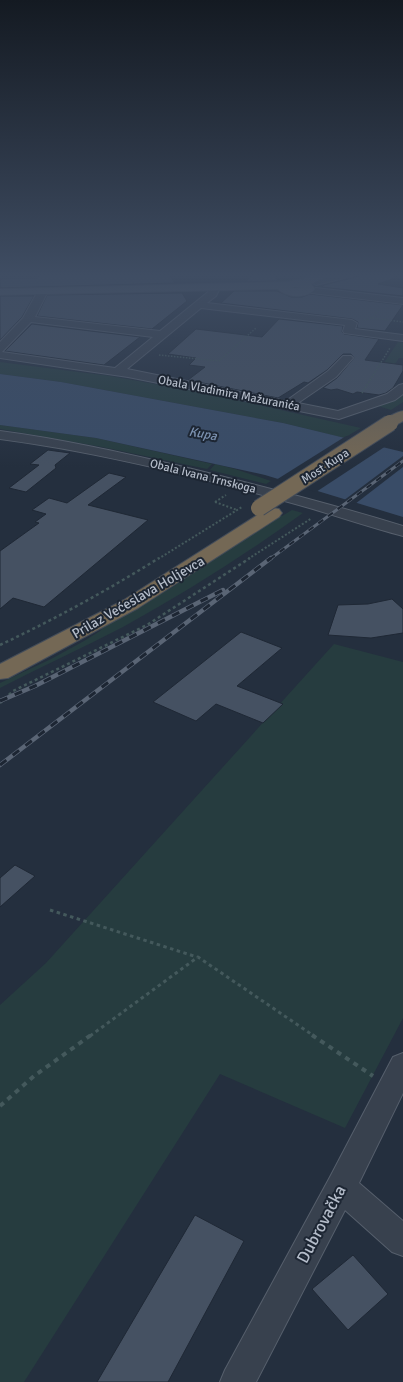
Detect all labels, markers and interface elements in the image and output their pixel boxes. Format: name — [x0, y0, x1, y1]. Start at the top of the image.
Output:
street label: Obala Vladimira Mažuranića — [157, 372, 301, 415]
water label: Kupa — [188, 424, 218, 444]
street label: Most Kupa — [299, 445, 352, 487]
street label: Obala Ivana Trnskoga — [148, 456, 258, 497]
street label: Prilaz Većeslava Holjevca — [69, 552, 208, 642]
street label: Dubrovačka — [292, 1182, 351, 1267]

